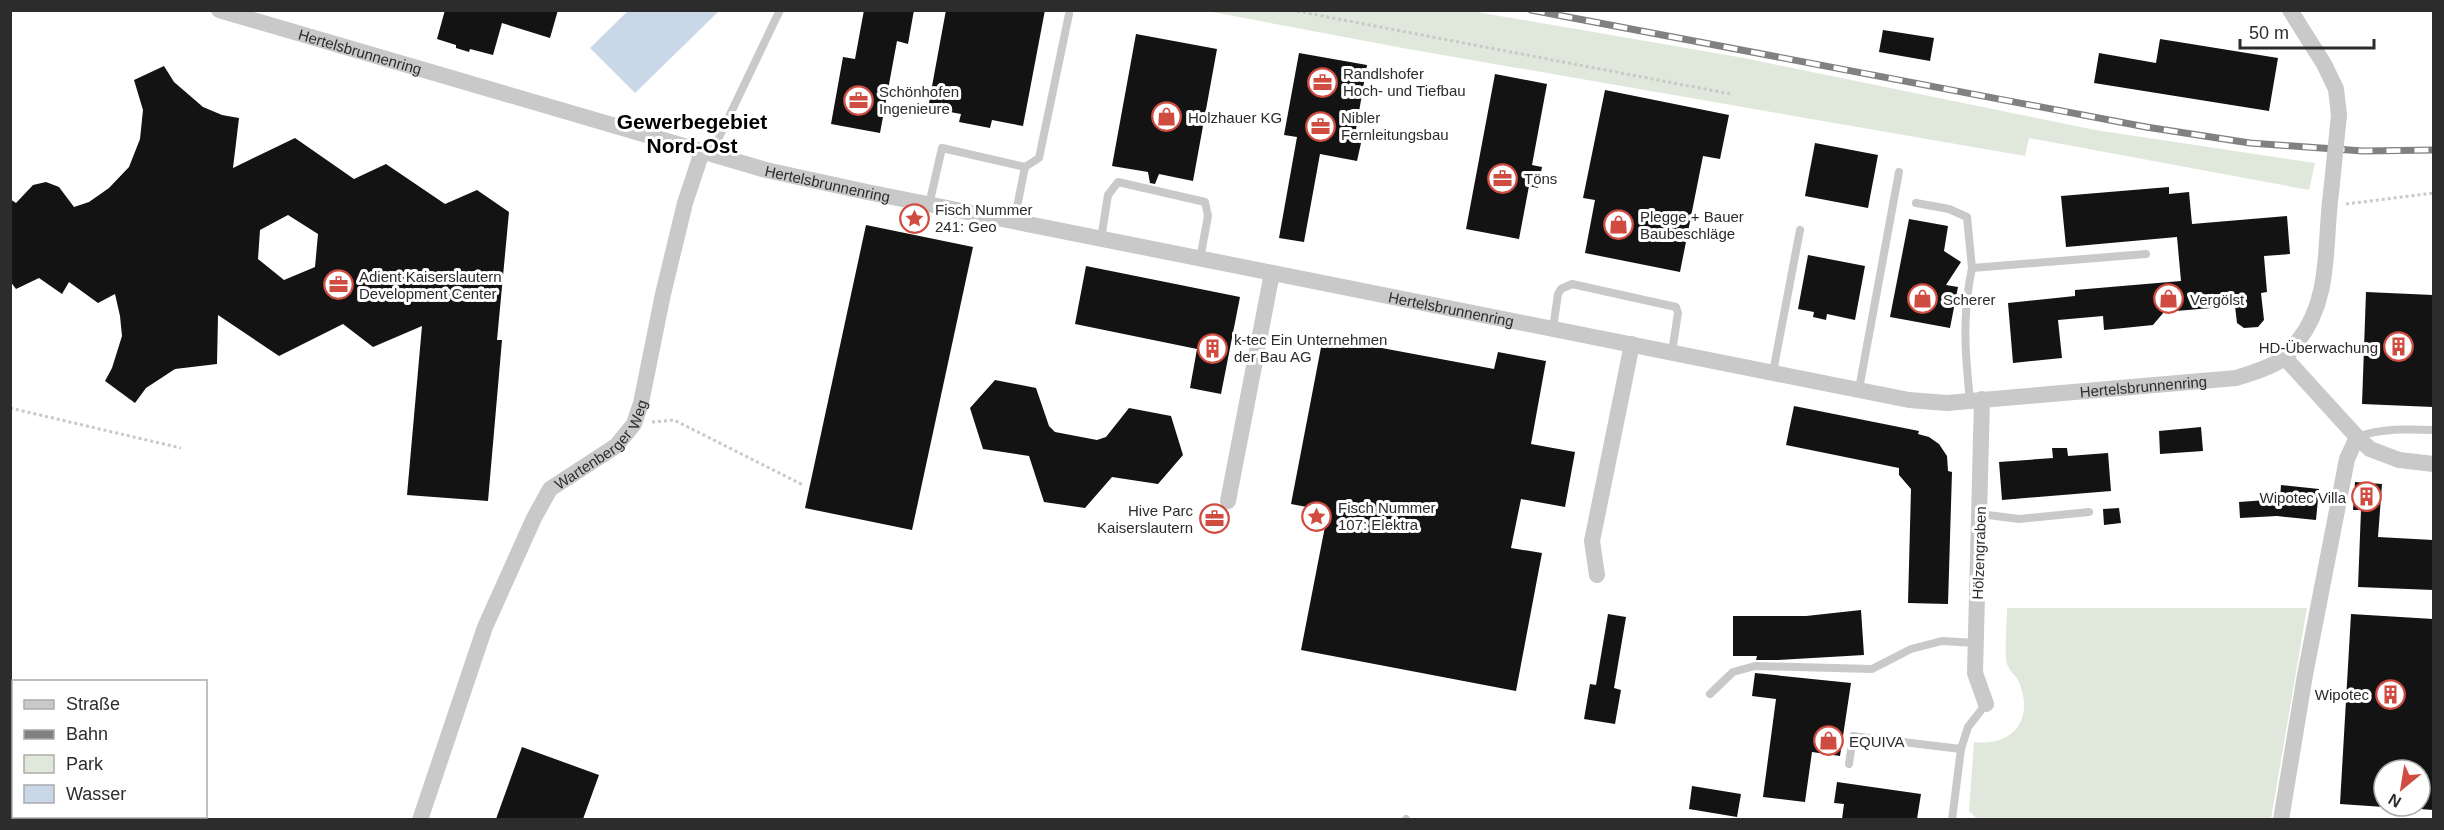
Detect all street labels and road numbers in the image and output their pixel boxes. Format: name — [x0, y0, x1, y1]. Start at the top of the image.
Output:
street label: Hertelsbrunnenring — [296, 25, 424, 77]
street label: Hertelsbrunnenring — [763, 162, 892, 205]
street label: Hertelsbrunnenring — [1387, 288, 1515, 329]
street label: Hertelsbrunnenring — [2079, 372, 2208, 400]
street label: Wartenberger Weg — [551, 397, 650, 492]
street label: Hölzengraben — [1969, 506, 1989, 600]

